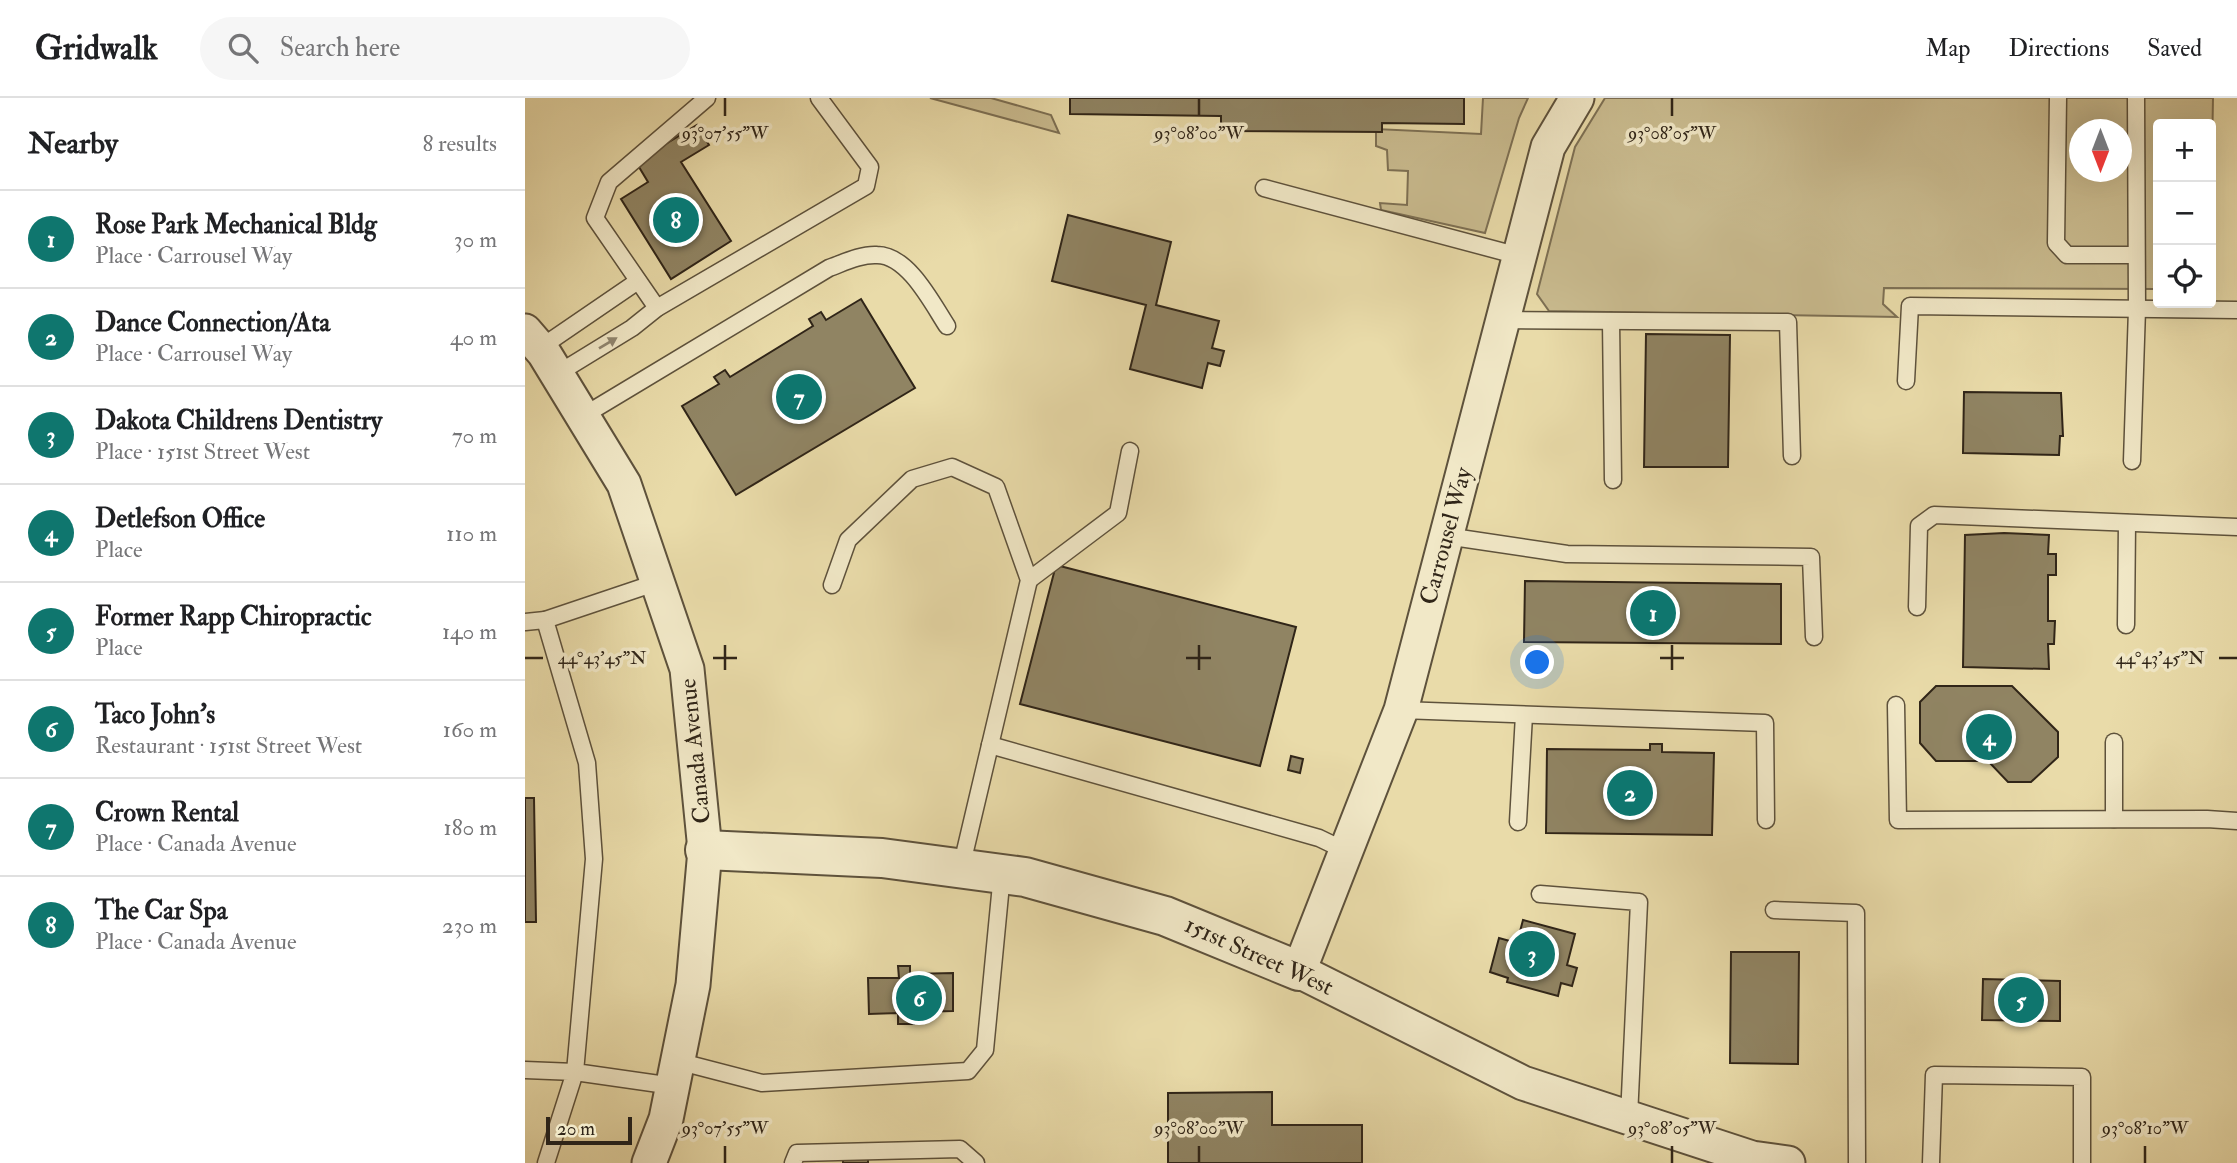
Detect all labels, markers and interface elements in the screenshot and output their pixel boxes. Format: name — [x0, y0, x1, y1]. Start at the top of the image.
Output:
search box — [200, 17, 690, 80]
text: Gridwalk — [35, 28, 158, 69]
icon: search — [224, 29, 262, 67]
text: Search here — [280, 32, 400, 64]
text: Map — [1925, 33, 1970, 64]
text: Directions — [2008, 33, 2109, 64]
text: Saved — [2147, 33, 2202, 64]
north arrow — [2069, 119, 2132, 182]
map controls — [2153, 119, 2216, 308]
button: + — [2153, 119, 2216, 182]
text: 93°07'55"W — [680, 122, 769, 145]
text: 93°08'00"W — [1152, 122, 1244, 145]
text: 93°08'05"W — [1626, 122, 1717, 145]
text: Nearby — [28, 125, 118, 162]
text: 8 results — [422, 129, 497, 158]
button: − — [2153, 182, 2216, 245]
pin: 8 — [653, 194, 699, 246]
text: Rose Park Mechanical Bldg — [95, 209, 377, 241]
text: 1 — [47, 225, 55, 254]
text: 30 m — [454, 225, 497, 254]
text: Place · Carrousel Way — [95, 241, 292, 270]
button: locate — [2153, 245, 2216, 308]
text: Dance Connection/Ata — [95, 307, 330, 339]
text: 2 — [45, 323, 57, 352]
text: 40 m — [450, 323, 497, 352]
one-way arrow — [598, 336, 618, 349]
text: Place · Carrousel Way — [95, 339, 292, 368]
pin: 7 — [776, 371, 822, 423]
text: Dakota Childrens Dentistry — [95, 405, 382, 437]
text: 3 — [47, 421, 55, 450]
text: 70 m — [452, 421, 497, 450]
text: Place · 151st Street West — [95, 437, 310, 466]
street label: Carrousel Way — [1413, 463, 1479, 608]
text: Detlefson Office — [95, 503, 265, 535]
text: 4 — [45, 519, 57, 548]
text: 110 m — [446, 519, 497, 548]
text: Place — [95, 535, 143, 564]
pin: 1 — [1630, 587, 1676, 639]
text: Former Rapp Chiropractic — [95, 601, 371, 633]
text: 5 — [46, 617, 56, 646]
text: 140 m — [442, 617, 497, 646]
text: Place — [95, 633, 143, 662]
your location — [1520, 645, 1554, 679]
text: 44°43'45"N — [558, 647, 646, 670]
text: 44°43'45"N — [2116, 647, 2204, 670]
street label: Canada Avenue — [672, 677, 718, 825]
text: Taco John's — [95, 699, 215, 731]
pin: 4 — [1966, 711, 2012, 763]
text: 6 — [45, 715, 57, 744]
text: 160 m — [443, 715, 497, 744]
text: Restaurant · 151st Street West — [95, 731, 362, 760]
pin: 2 — [1607, 767, 1653, 819]
text: Crown Rental — [95, 797, 239, 829]
text: 7 — [46, 813, 56, 842]
text: 180 m — [444, 813, 497, 842]
text: Place · Canada Avenue — [95, 829, 297, 858]
text: The Car Spa — [95, 895, 227, 927]
street label: 151st Street West — [1180, 909, 1339, 1003]
text: 8 — [46, 911, 56, 940]
text: 230 m — [442, 911, 497, 940]
text: Place · Canada Avenue — [95, 927, 297, 956]
pin: 3 — [1509, 928, 1555, 980]
pin: 6 — [896, 972, 942, 1024]
pin: 5 — [1998, 974, 2044, 1026]
scale bar — [546, 1114, 632, 1146]
text: 20 m — [557, 1117, 595, 1141]
text: 93°07'55"W — [680, 1117, 769, 1140]
text: 93°08'00"W — [1152, 1117, 1244, 1140]
text: 93°08'05"W — [1626, 1117, 1717, 1140]
text: 93°08'10"W — [2100, 1117, 2189, 1140]

